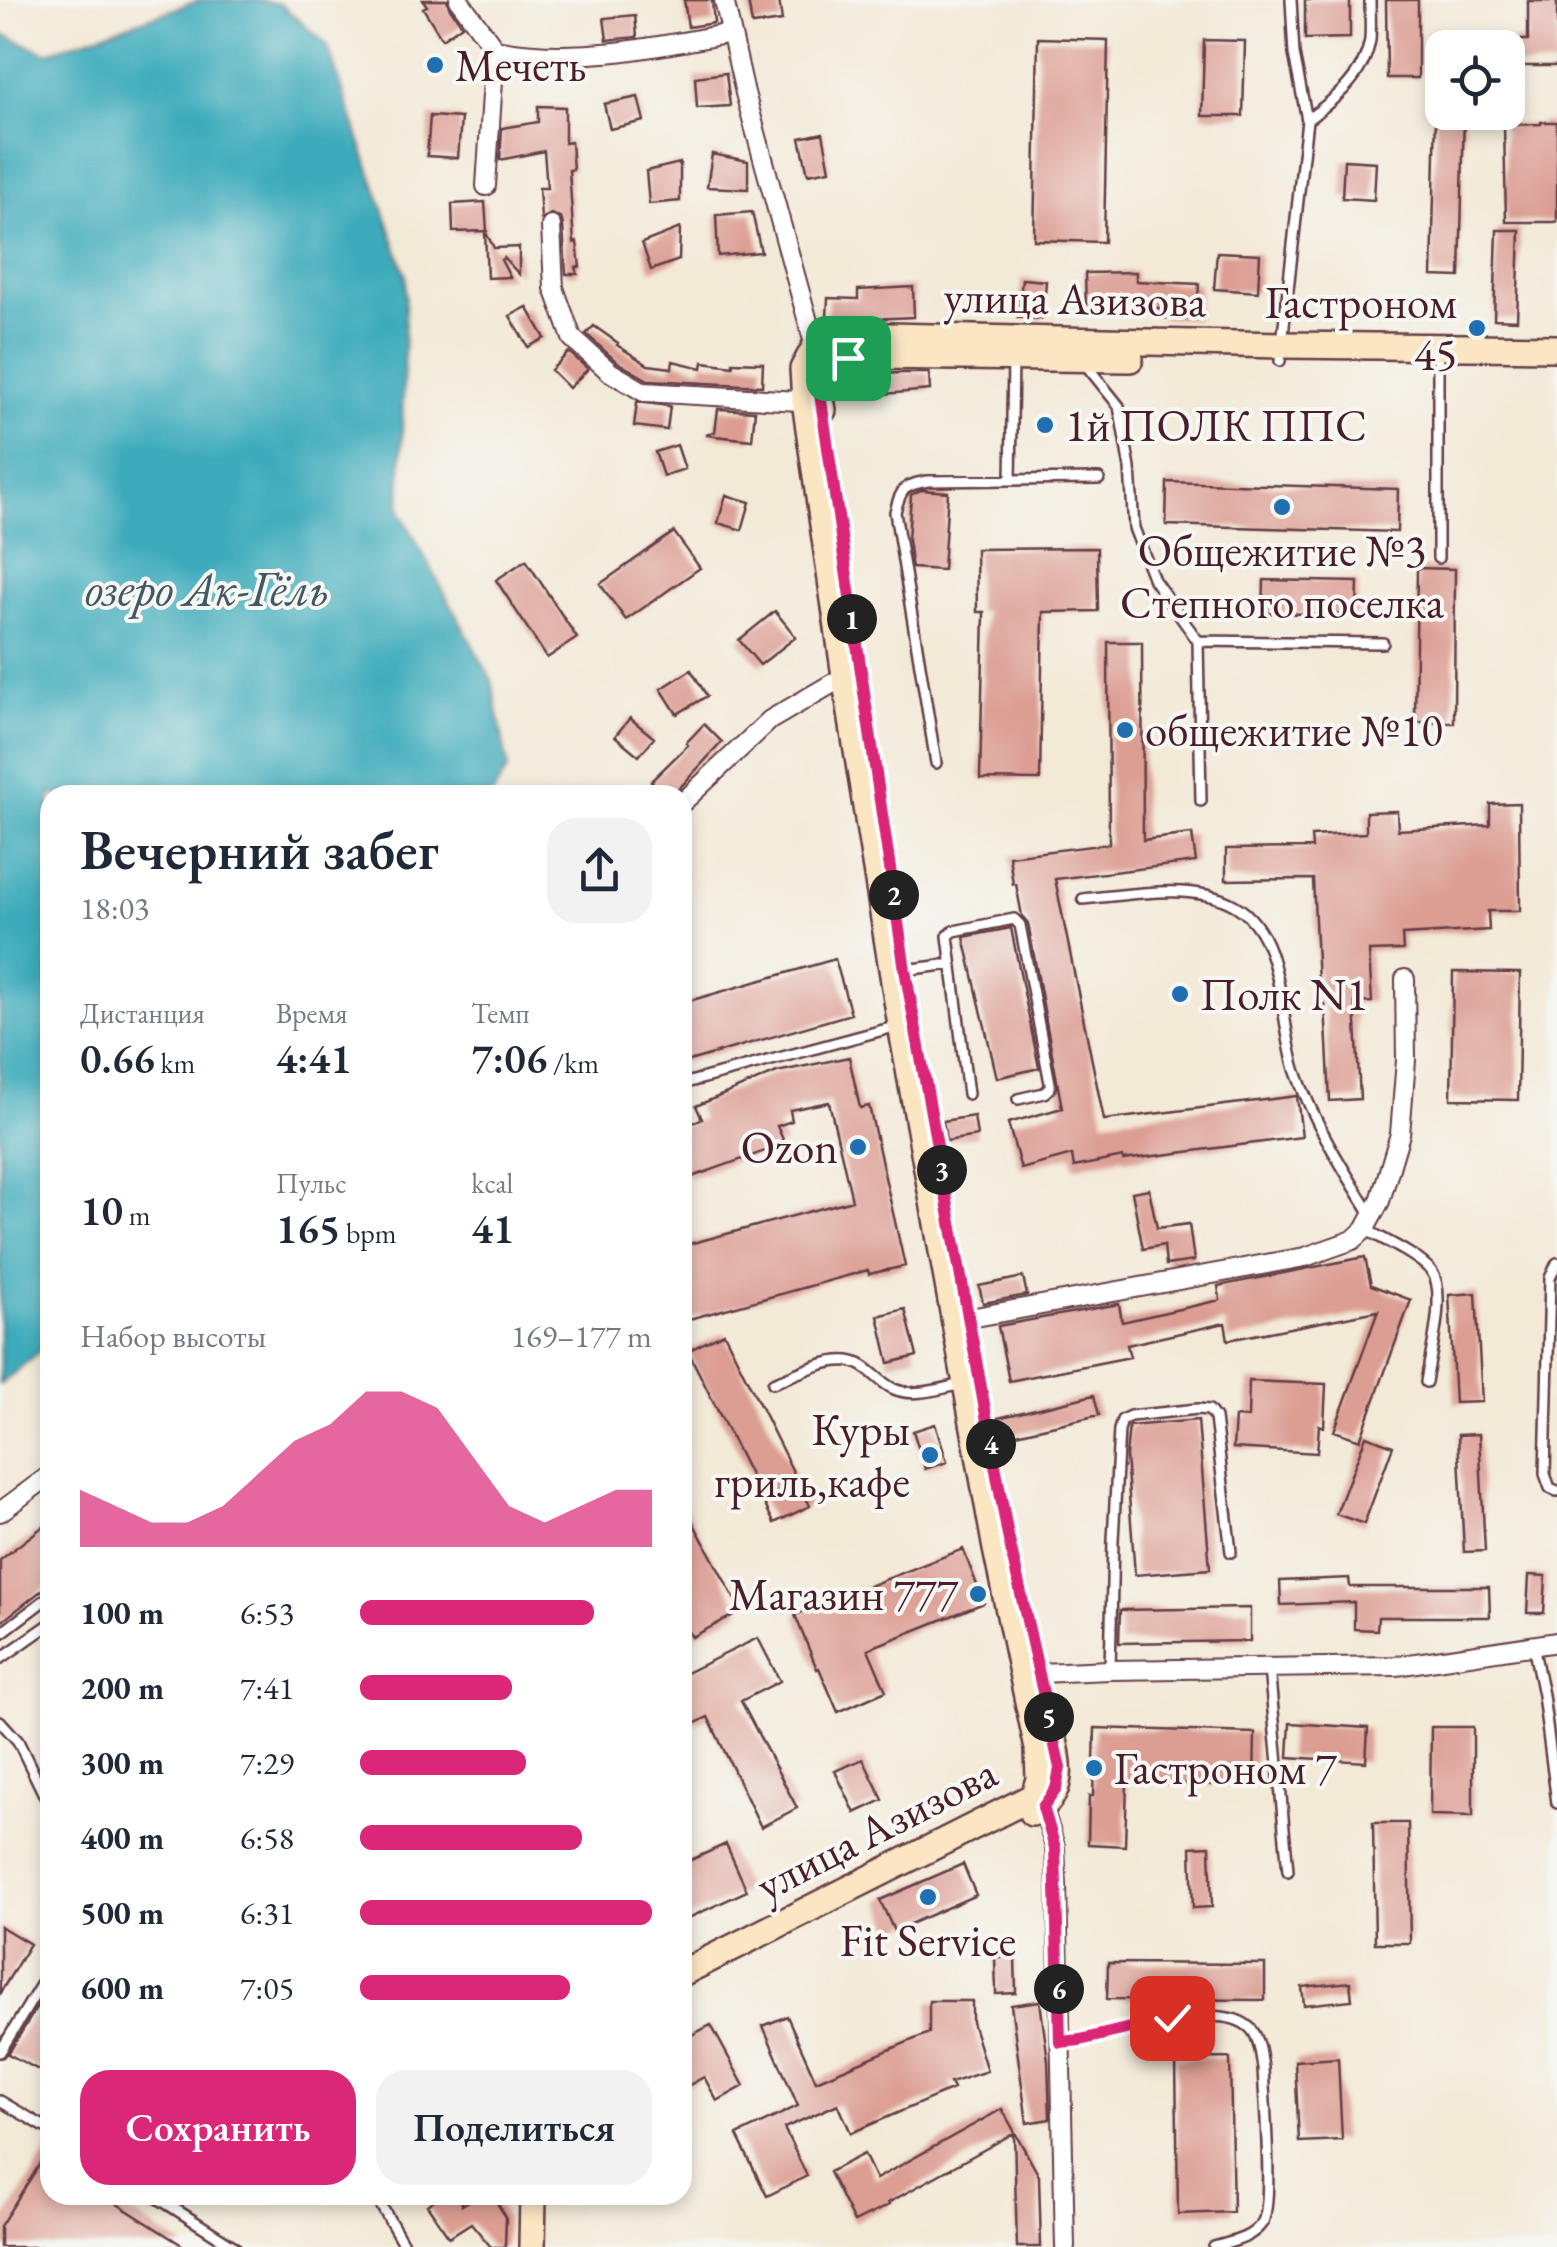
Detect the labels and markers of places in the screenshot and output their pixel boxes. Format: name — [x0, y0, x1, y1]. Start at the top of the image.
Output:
place label: Мечеть — [455, 36, 587, 94]
marker: Мечеть — [424, 54, 446, 76]
place label: Гастроном 45 — [1265, 273, 1457, 383]
pin — [806, 316, 891, 401]
marker: Гастроном 45 — [1466, 317, 1488, 339]
place label: 1й ПОЛК ППС — [1065, 396, 1367, 454]
marker: 1й ПОЛК ППС — [1034, 414, 1056, 436]
marker: Общежитие №3 Степного поселка — [1271, 496, 1293, 518]
place label: Общежитие №3 Степного поселка — [1120, 521, 1444, 631]
pin: 1 — [827, 594, 877, 644]
place label: общежитие №10 — [1145, 701, 1443, 759]
marker: общежитие №10 — [1114, 719, 1136, 741]
pin: 2 — [869, 870, 919, 920]
place label: Полк N1 — [1200, 965, 1368, 1023]
marker: Полк N1 — [1169, 983, 1191, 1005]
place label: Ozon — [741, 1118, 838, 1176]
marker: Ozon — [847, 1136, 869, 1158]
pin: 3 — [917, 1145, 967, 1195]
place label: Куры гриль,кафе — [714, 1400, 910, 1510]
pin: 4 — [966, 1419, 1016, 1469]
marker: Куры гриль,кафе — [919, 1444, 941, 1466]
place label: Магазин 777 — [729, 1565, 958, 1623]
marker: Магазин 777 — [967, 1583, 989, 1605]
pin: 5 — [1024, 1692, 1074, 1742]
place label: Гастроном 7 — [1114, 1739, 1337, 1797]
marker: Гастроном 7 — [1083, 1757, 1105, 1779]
marker: Fit Service — [917, 1886, 939, 1908]
place label: Fit Service — [840, 1911, 1016, 1969]
pin: 6 — [1034, 1964, 1084, 2014]
pin — [1130, 1976, 1215, 2061]

